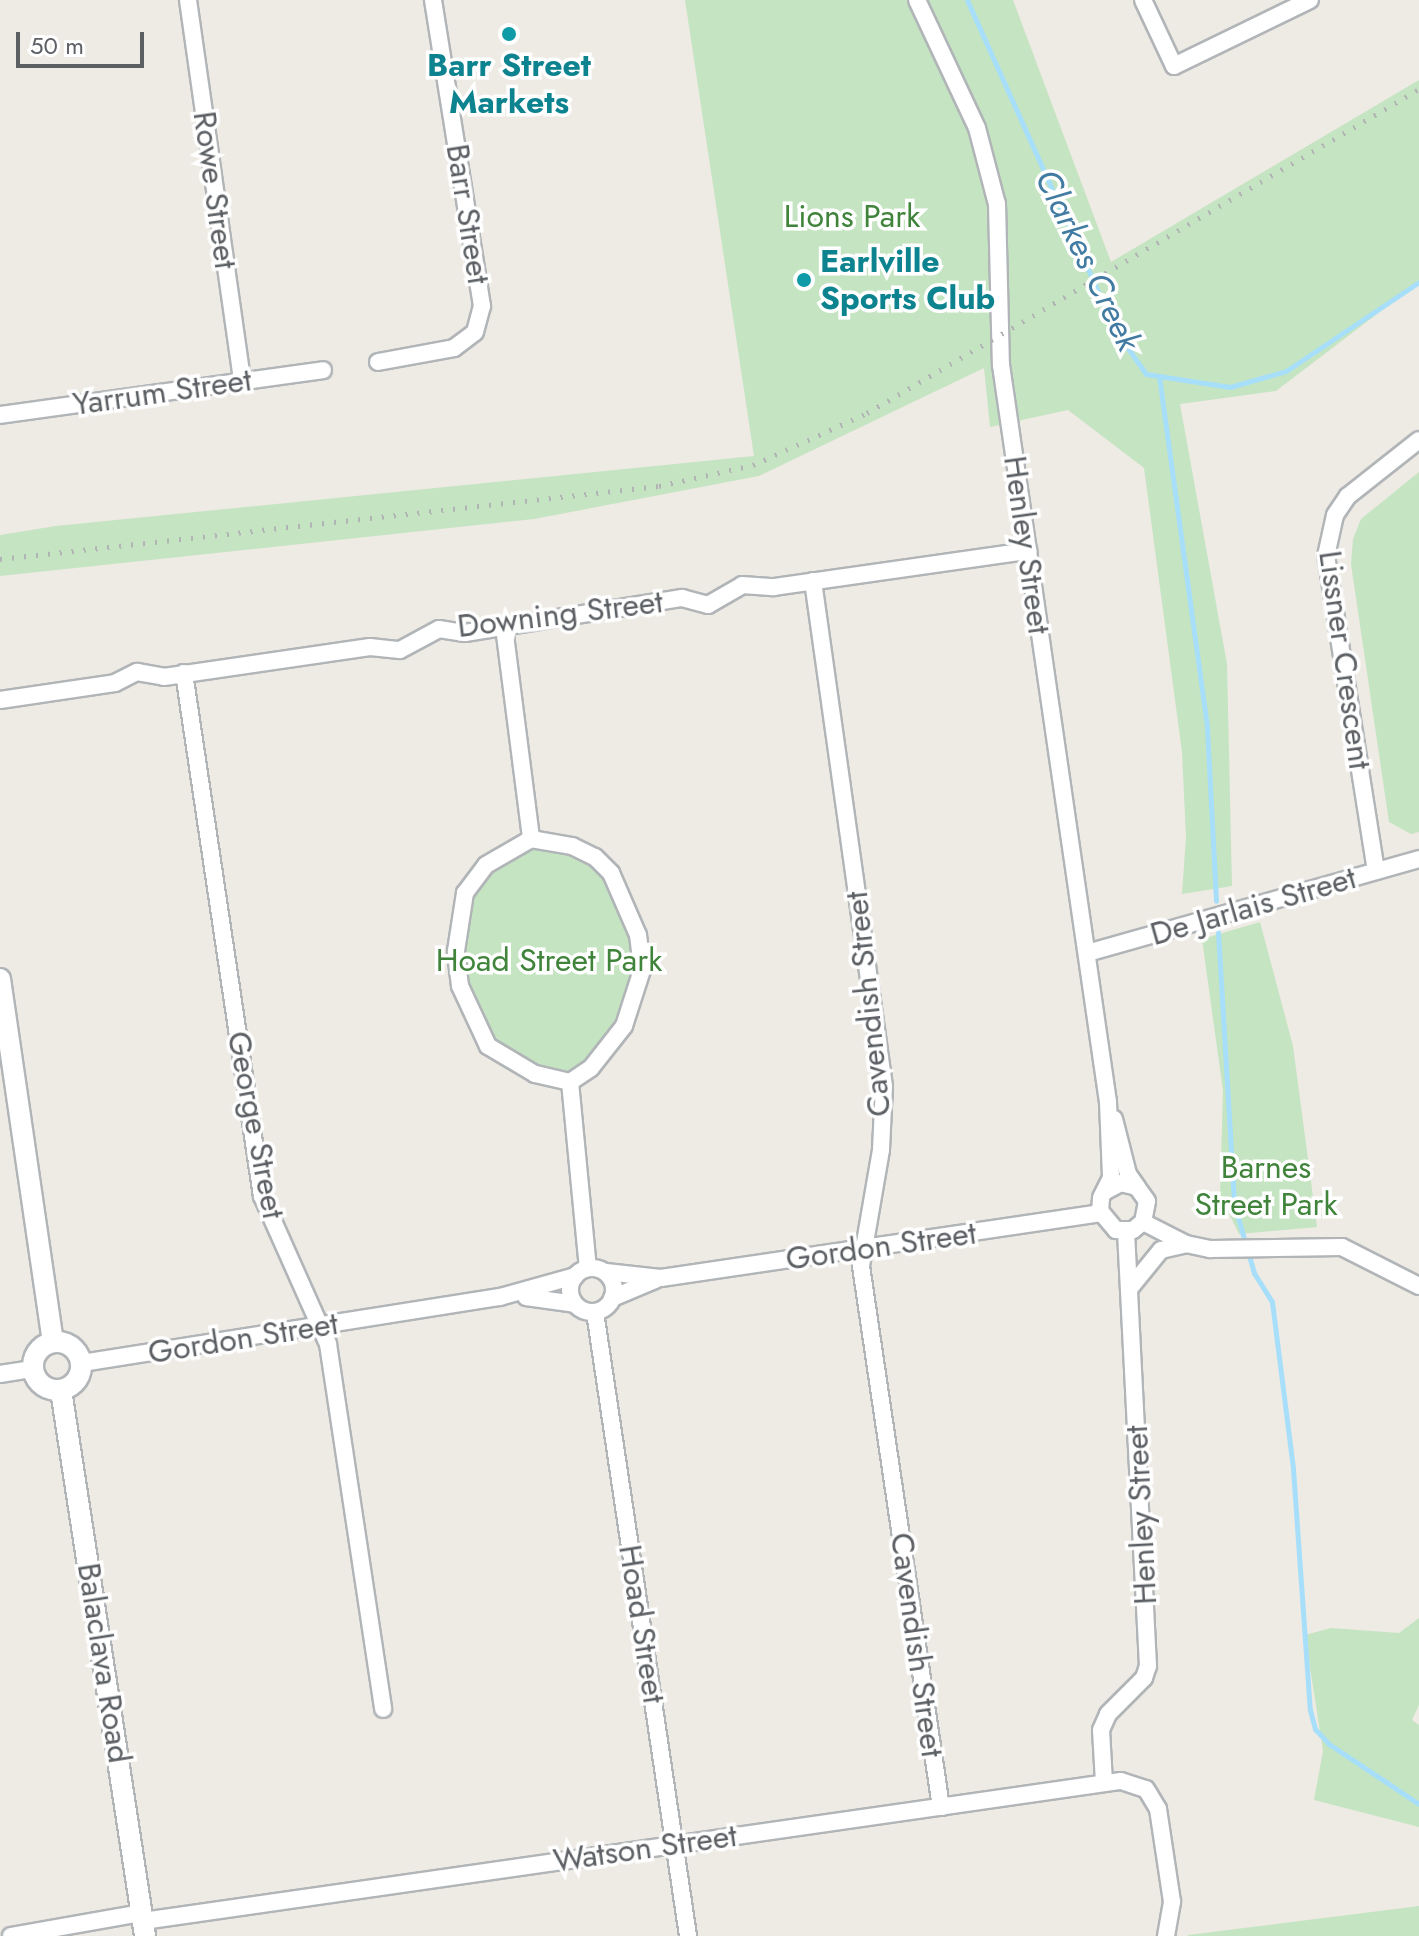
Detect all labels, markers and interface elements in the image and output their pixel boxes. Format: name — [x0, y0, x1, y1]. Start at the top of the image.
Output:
scale bar — [20, 16, 148, 66]
marker: Barr Street Markets — [500, 25, 518, 43]
text: 50 m — [30, 28, 84, 63]
place label: Barr Street Markets — [427, 47, 591, 122]
street label: Rowe Street — [185, 109, 245, 271]
street label: Barr Street — [438, 141, 498, 287]
water label: Clarkes Creek — [1027, 163, 1149, 357]
park label: Lions Park — [784, 197, 920, 235]
place label: Earlville Sports Club — [820, 243, 995, 318]
marker: Earlville Sports Club — [795, 271, 813, 289]
street label: Yarrum Street — [70, 360, 254, 424]
street label: Henley Street — [995, 453, 1059, 637]
street label: Lissner Crescent — [1311, 548, 1379, 772]
street label: Downing Street — [455, 582, 665, 646]
street label: De Jarlais Street — [1146, 858, 1360, 954]
street label: Cavendish Street — [837, 889, 899, 1119]
park label: Hoad Street Park — [436, 941, 662, 979]
street label: George Street — [219, 1028, 293, 1222]
park label: Barnes Street Park — [1195, 1149, 1337, 1224]
street label: Gordon Street — [783, 1214, 979, 1278]
street label: Gordon Street — [145, 1304, 341, 1372]
street label: Henley Street — [1117, 1424, 1165, 1606]
street label: Cavendish Street — [882, 1530, 952, 1760]
street label: Hoad Street — [611, 1542, 673, 1706]
street label: Balaclava Road — [69, 1560, 139, 1766]
street label: Watson Street — [551, 1816, 739, 1880]

